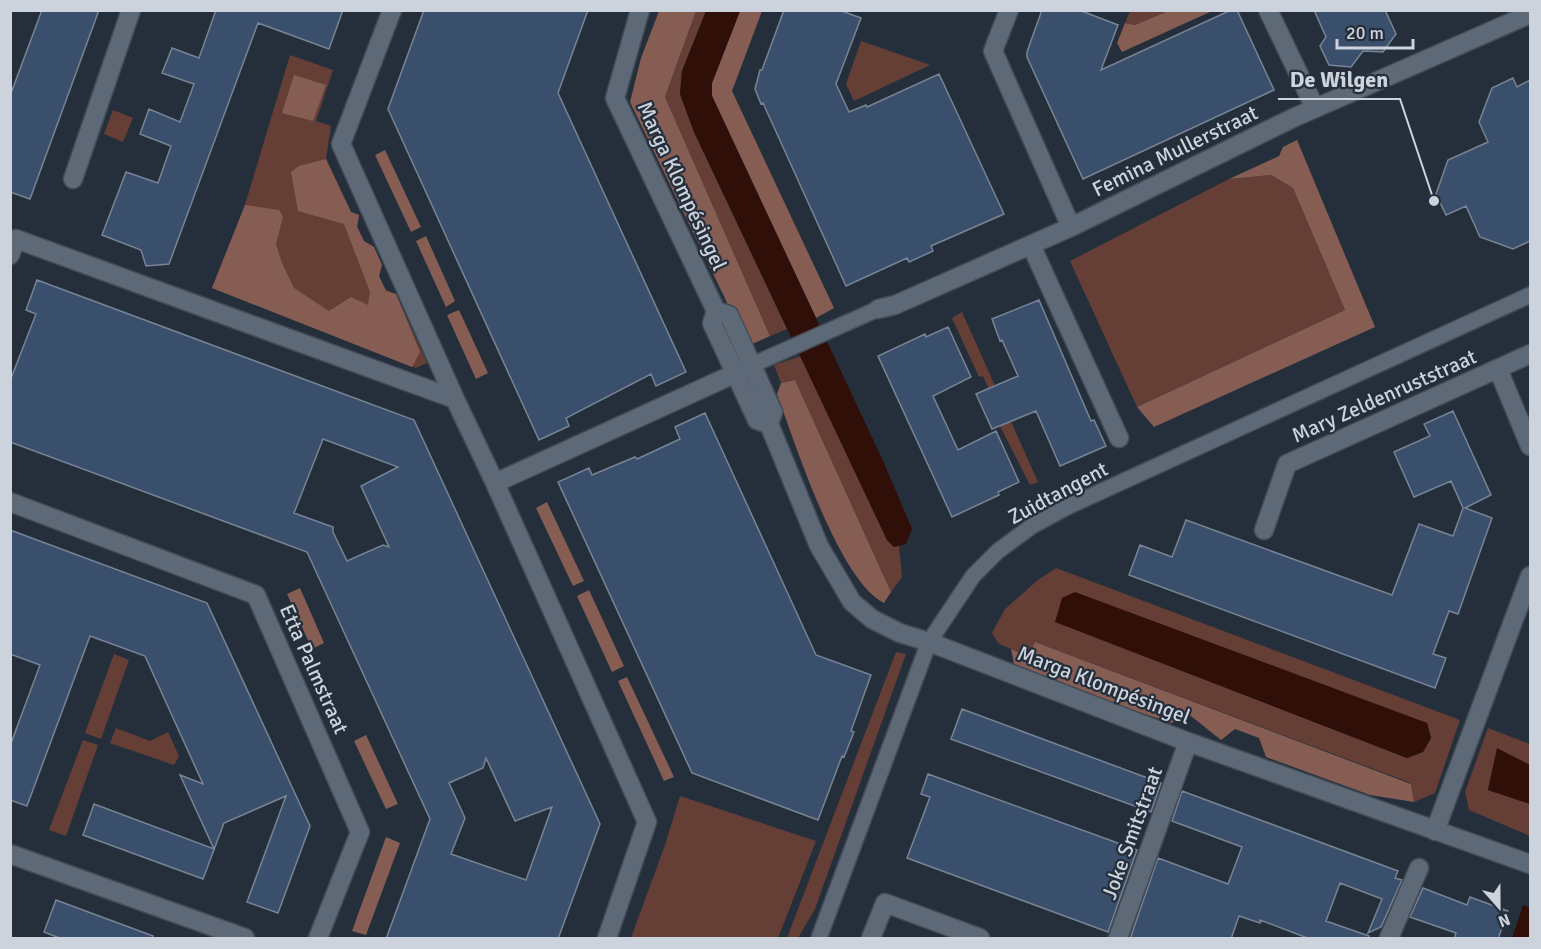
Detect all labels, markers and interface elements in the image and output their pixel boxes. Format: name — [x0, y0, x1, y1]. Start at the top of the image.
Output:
scale bar — [1337, 12, 1414, 50]
text: 20 m — [1346, 22, 1384, 44]
callout: De Wilgen — [1278, 59, 1400, 99]
text: De Wilgen — [1290, 66, 1388, 93]
street label: Marga Klompésingel — [631, 97, 733, 275]
street label: Femina Mullerstraat — [1088, 100, 1262, 202]
street label: Mary Zeldenruststraat — [1288, 344, 1480, 448]
street label: Zuidtangent — [1004, 456, 1112, 530]
street label: Etta Palmstraat — [274, 600, 354, 738]
street label: Marga Klompésingel — [1014, 640, 1194, 730]
street label: Joke Smitstraat — [1096, 763, 1168, 903]
north arrow — [1469, 877, 1529, 937]
text: N — [1495, 909, 1513, 931]

